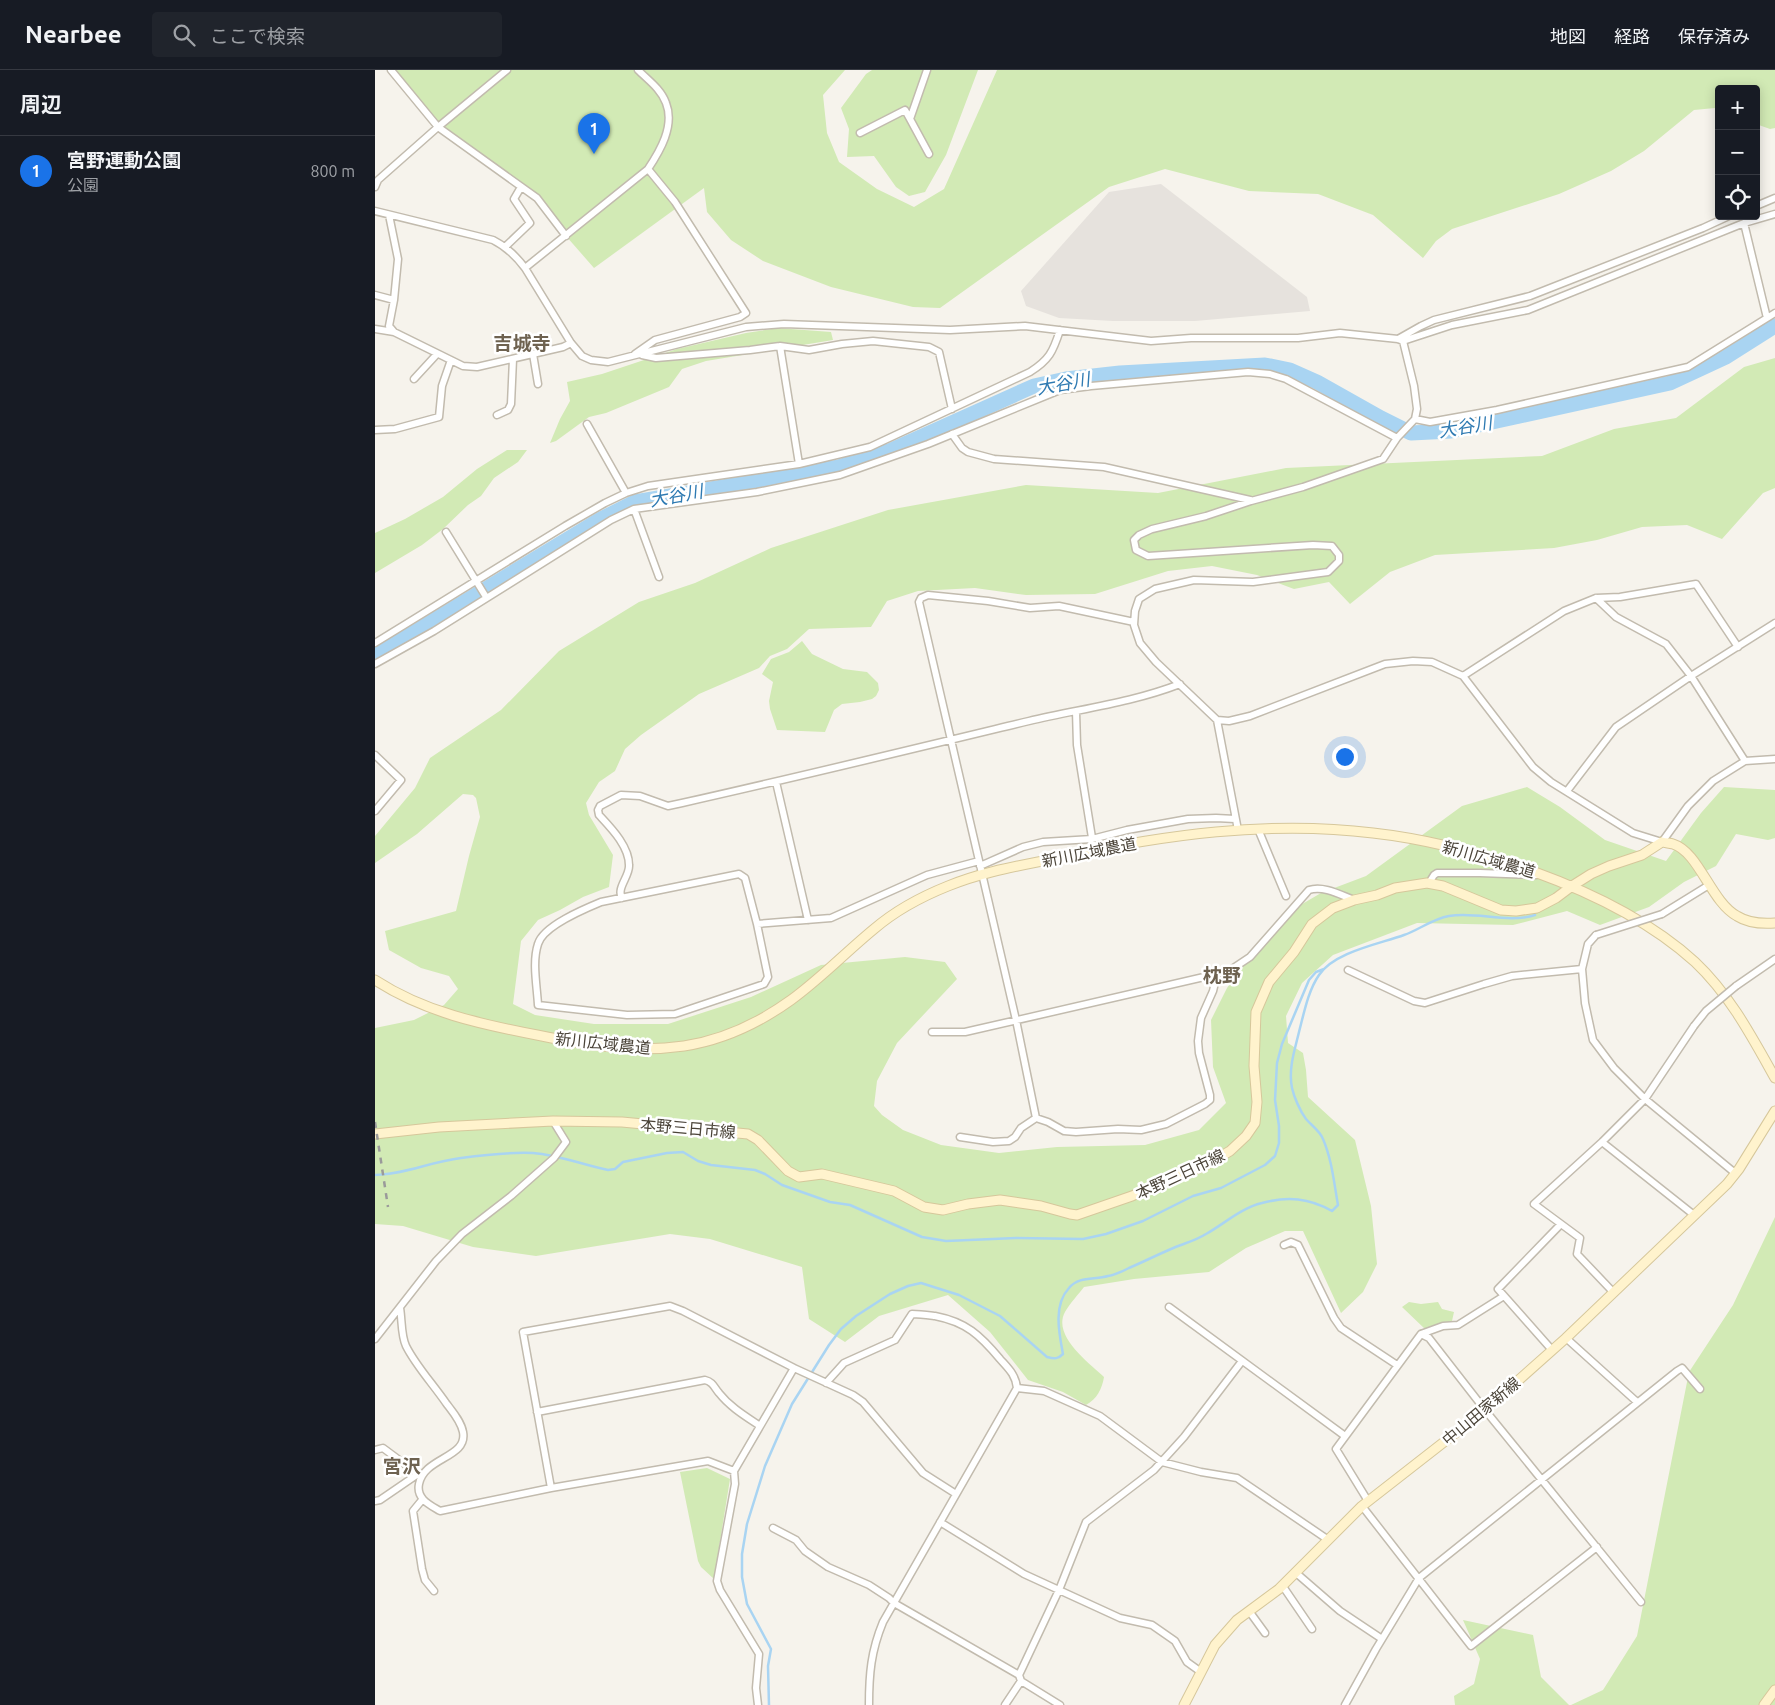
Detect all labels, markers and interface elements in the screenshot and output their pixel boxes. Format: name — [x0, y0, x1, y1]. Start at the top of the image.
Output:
search box — [152, 12, 502, 57]
text: Nearbee — [25, 21, 122, 48]
icon: search — [170, 21, 198, 49]
text: ここで検索 — [210, 25, 305, 47]
text: 地図 — [1550, 26, 1586, 46]
text: 経路 — [1614, 26, 1650, 46]
text: 保存済み — [1678, 26, 1750, 46]
map controls — [1715, 85, 1760, 220]
button: + — [1715, 85, 1760, 130]
text: 周辺 — [20, 92, 62, 116]
pin: 1 — [578, 113, 610, 154]
button: − — [1715, 130, 1760, 175]
text: 宮野運動公園 — [67, 149, 181, 171]
text: 1 — [31, 162, 41, 180]
text: 800 m — [310, 162, 355, 180]
button: locate — [1715, 175, 1760, 220]
text: 公園 — [67, 176, 99, 194]
district label: 吉城寺 — [493, 332, 551, 354]
water label: 大谷川 — [1035, 368, 1093, 398]
water label: 大谷川 — [1437, 412, 1495, 440]
water label: 大谷川 — [648, 480, 706, 510]
your location — [1332, 744, 1358, 770]
street label: 新川広域農道 — [1040, 834, 1138, 870]
street label: 新川広域農道 — [1440, 837, 1538, 881]
district label: 枕野 — [1203, 964, 1241, 986]
street label: 新川広域農道 — [554, 1029, 652, 1057]
street label: 本野三日市線 — [639, 1115, 737, 1141]
street label: 本野三日市線 — [1133, 1146, 1227, 1202]
street label: 中山田家新線 — [1438, 1373, 1524, 1449]
district label: 宮沢 — [383, 1455, 421, 1477]

